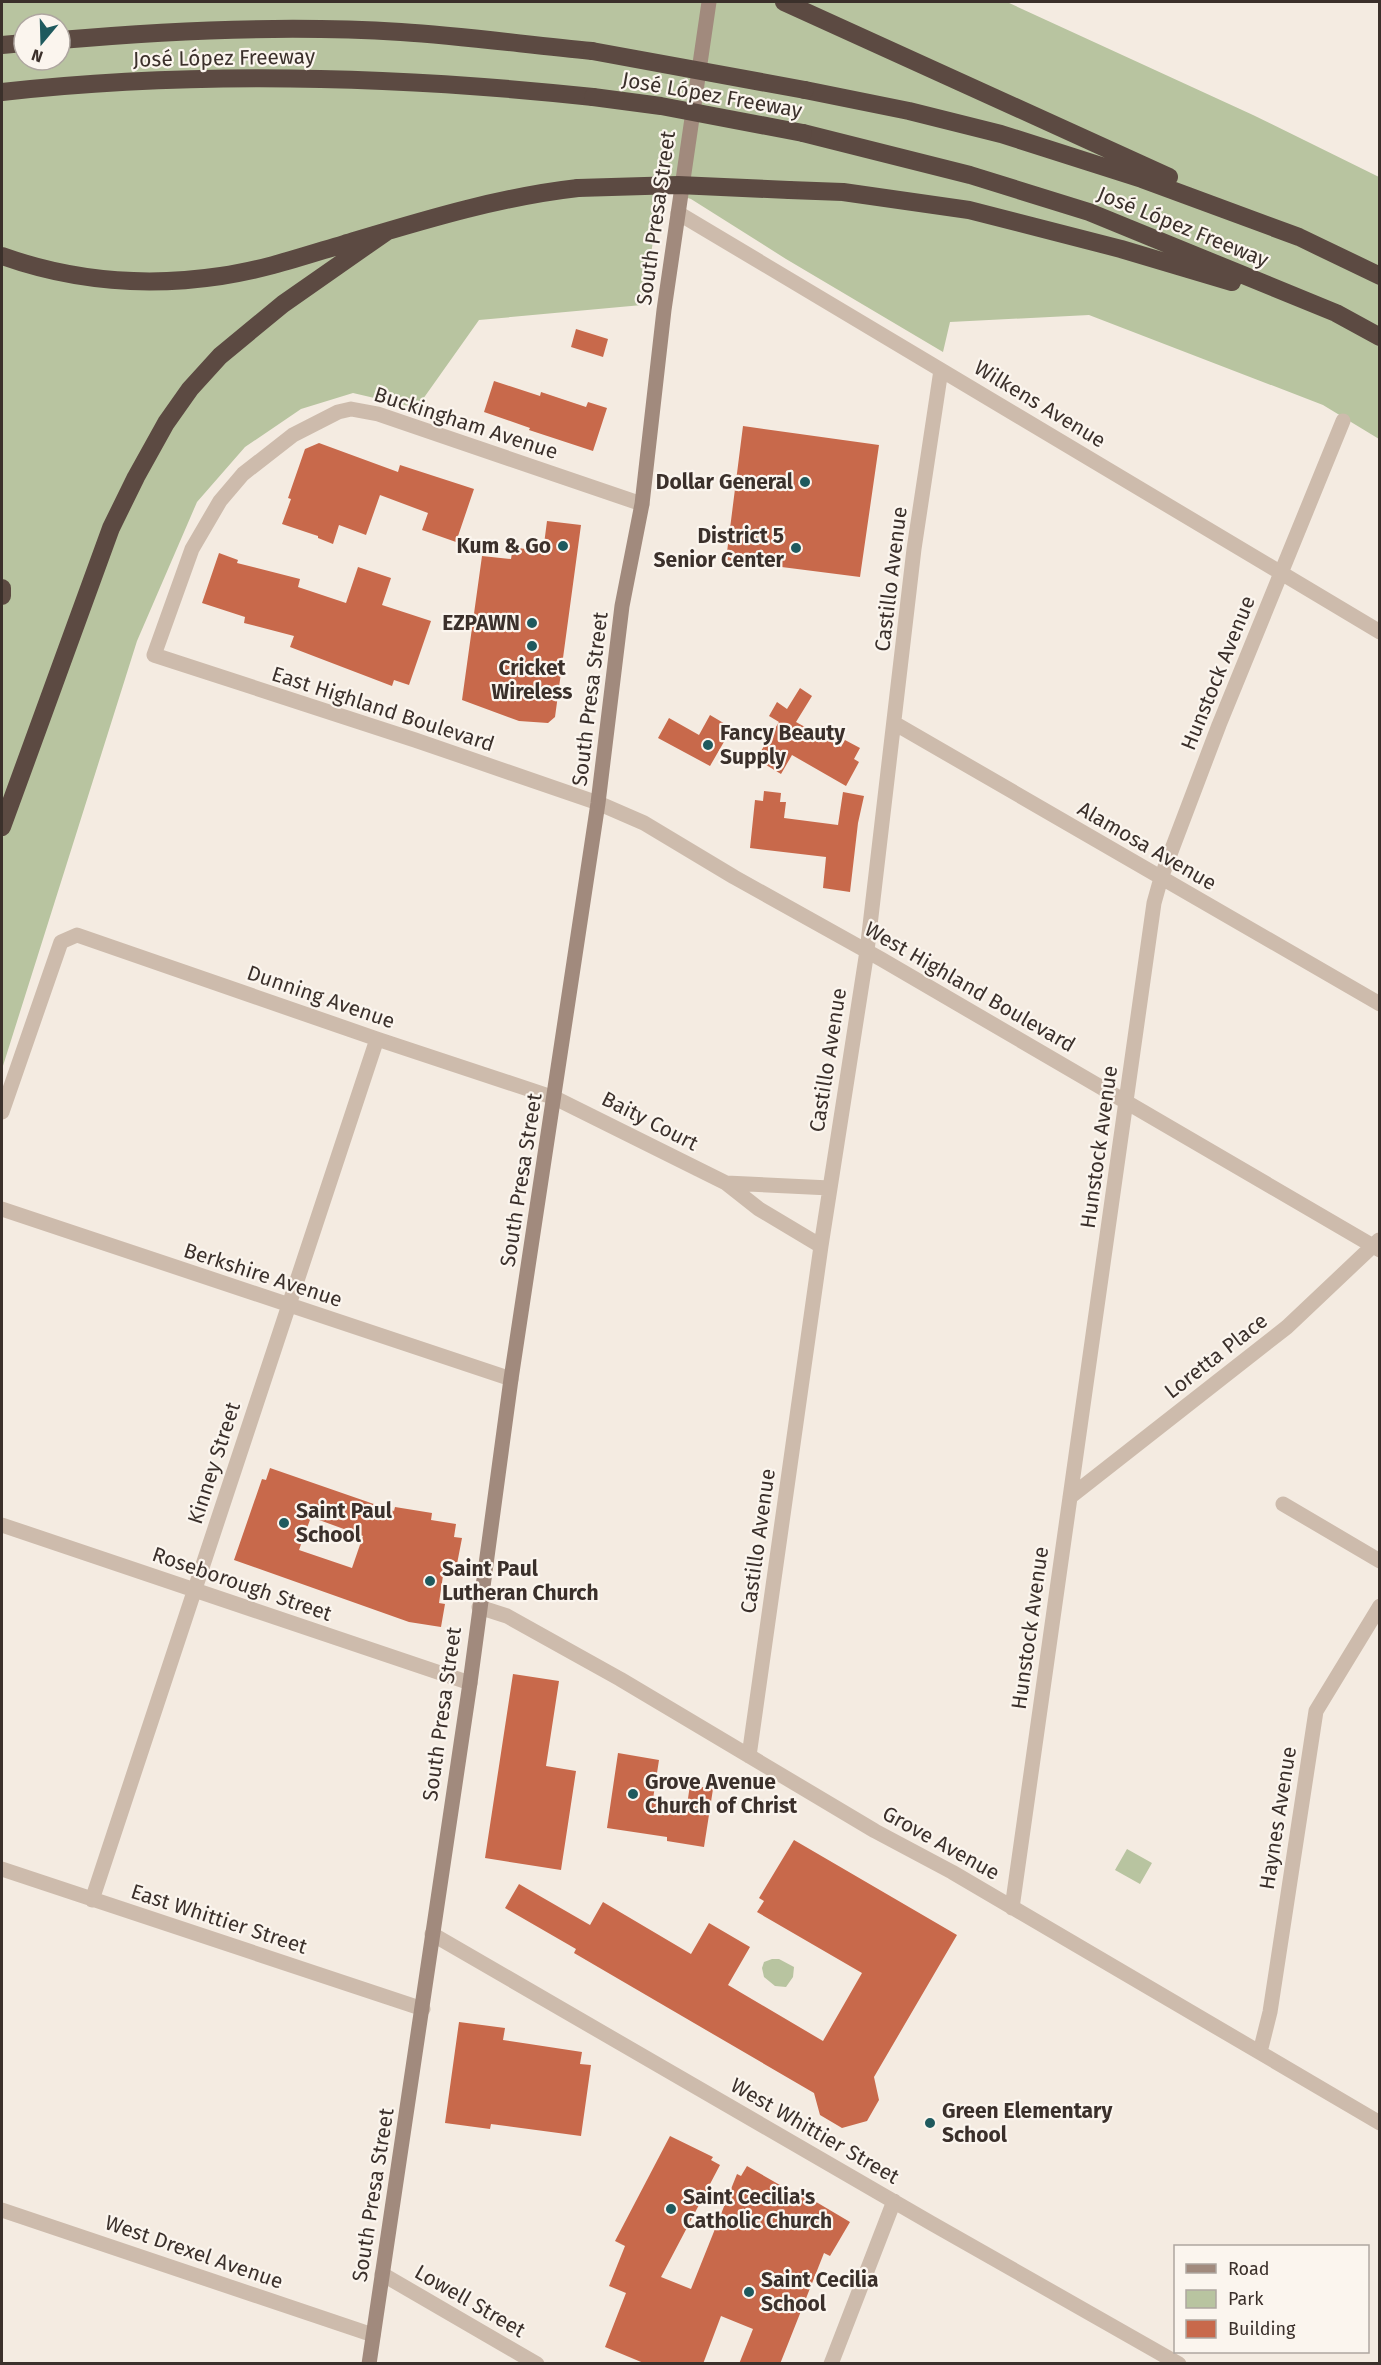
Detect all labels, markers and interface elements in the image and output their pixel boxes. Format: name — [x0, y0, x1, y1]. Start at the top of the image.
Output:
north arrow — [12, 12, 72, 72]
street label: José López Freeway — [133, 43, 316, 73]
text: N — [29, 45, 45, 66]
street label: José López Freeway — [620, 66, 805, 124]
street label: South Presa Street — [631, 129, 681, 307]
street label: José López Freeway — [1094, 181, 1273, 273]
street label: Wilkens Avenue — [970, 355, 1110, 453]
street label: Buckingham Avenue — [371, 381, 561, 465]
place label: Dollar General — [656, 469, 794, 495]
marker: Dollar General — [798, 475, 812, 489]
street label: Castillo Avenue — [869, 505, 913, 653]
place label: District 5 Senior Center — [654, 523, 785, 573]
place label: Kum & Go — [457, 533, 551, 559]
marker: Kum & Go — [556, 539, 570, 553]
marker: District 5 Senior Center — [789, 541, 803, 555]
street label: Hunstock Avenue — [1175, 592, 1261, 754]
place label: EZPAWN — [442, 610, 520, 636]
street label: South Presa Street — [566, 610, 614, 788]
marker: EZPAWN — [525, 616, 539, 630]
marker: Cricket Wireless — [525, 639, 539, 653]
place label: Cricket Wireless — [492, 655, 572, 705]
street label: East Highland Boulevard — [268, 661, 498, 757]
place label: Fancy Beauty Supply — [720, 720, 845, 770]
marker: Fancy Beauty Supply — [701, 738, 715, 752]
street label: Alamosa Avenue — [1073, 796, 1221, 896]
street label: West Highland Boulevard — [860, 916, 1080, 1058]
street label: Dunning Avenue — [244, 960, 398, 1034]
street label: Castillo Avenue — [804, 986, 852, 1134]
street label: Hunstock Avenue — [1075, 1064, 1123, 1230]
street label: Baity Court — [597, 1086, 703, 1157]
street label: South Presa Street — [494, 1091, 548, 1269]
street label: Berkshire Avenue — [180, 1237, 346, 1313]
street label: Loretta Place — [1159, 1308, 1273, 1404]
street label: Kinney Street — [182, 1398, 246, 1527]
street label: Castillo Avenue — [735, 1467, 781, 1615]
place label: Saint Paul School — [296, 1498, 393, 1548]
marker: Saint Paul School — [277, 1516, 291, 1530]
street label: Roseborough Street — [149, 1541, 336, 1627]
street label: Hunstock Avenue — [1006, 1545, 1054, 1711]
place label: Saint Paul Lutheran Church — [442, 1556, 599, 1606]
marker: Saint Paul Lutheran Church — [423, 1574, 437, 1588]
street label: South Presa Street — [417, 1625, 467, 1803]
street label: Haynes Avenue — [1254, 1745, 1302, 1891]
place label: Grove Avenue Church of Christ — [645, 1769, 798, 1819]
marker: Grove Avenue Church of Christ — [626, 1787, 640, 1801]
street label: Grove Avenue — [878, 1800, 1004, 1886]
street label: East Whittier Street — [128, 1878, 311, 1960]
street label: West Whittier Street — [726, 2072, 904, 2190]
place label: Green Elementary School — [942, 2098, 1112, 2148]
street label: South Presa Street — [346, 2106, 400, 2284]
marker: Green Elementary School — [923, 2116, 937, 2130]
place label: Saint Cecilia's Catholic Church — [683, 2184, 832, 2234]
marker: Saint Cecilia's Catholic Church — [664, 2202, 678, 2216]
street label: West Drexel Avenue — [102, 2209, 286, 2295]
legend — [1174, 2245, 1369, 2353]
text: Road — [1228, 2258, 1270, 2280]
street label: Lowell Street — [410, 2259, 530, 2343]
place label: Saint Cecilia School — [761, 2267, 879, 2317]
marker: Saint Cecilia School — [742, 2285, 756, 2299]
text: Park — [1228, 2288, 1264, 2310]
text: Building — [1228, 2318, 1296, 2340]

